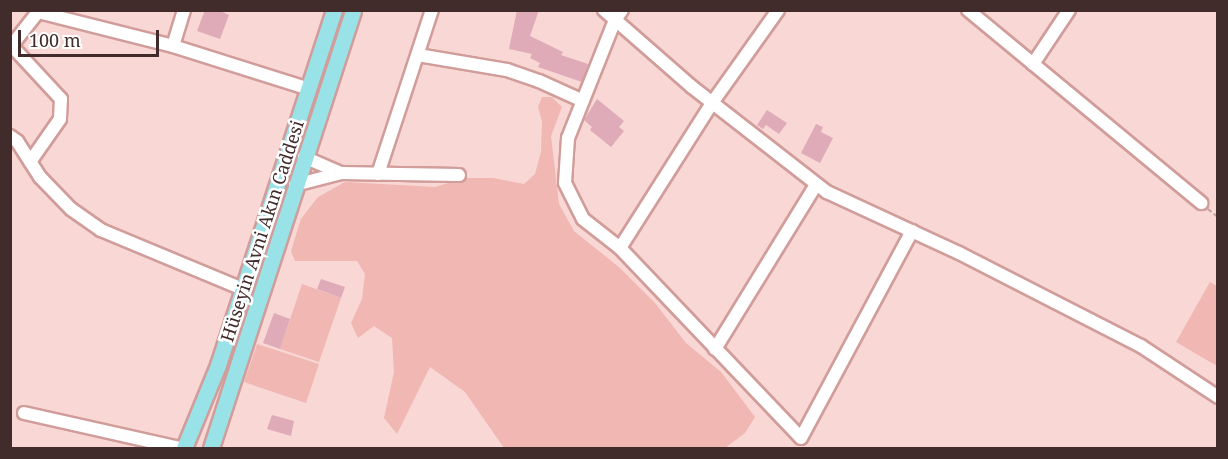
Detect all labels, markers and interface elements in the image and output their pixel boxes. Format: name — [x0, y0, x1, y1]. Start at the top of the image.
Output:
scale bar — [21, 18, 162, 56]
text: 100 m — [29, 28, 81, 52]
street label: Hüseyin Avni Akın Caddesi — [216, 117, 308, 345]

